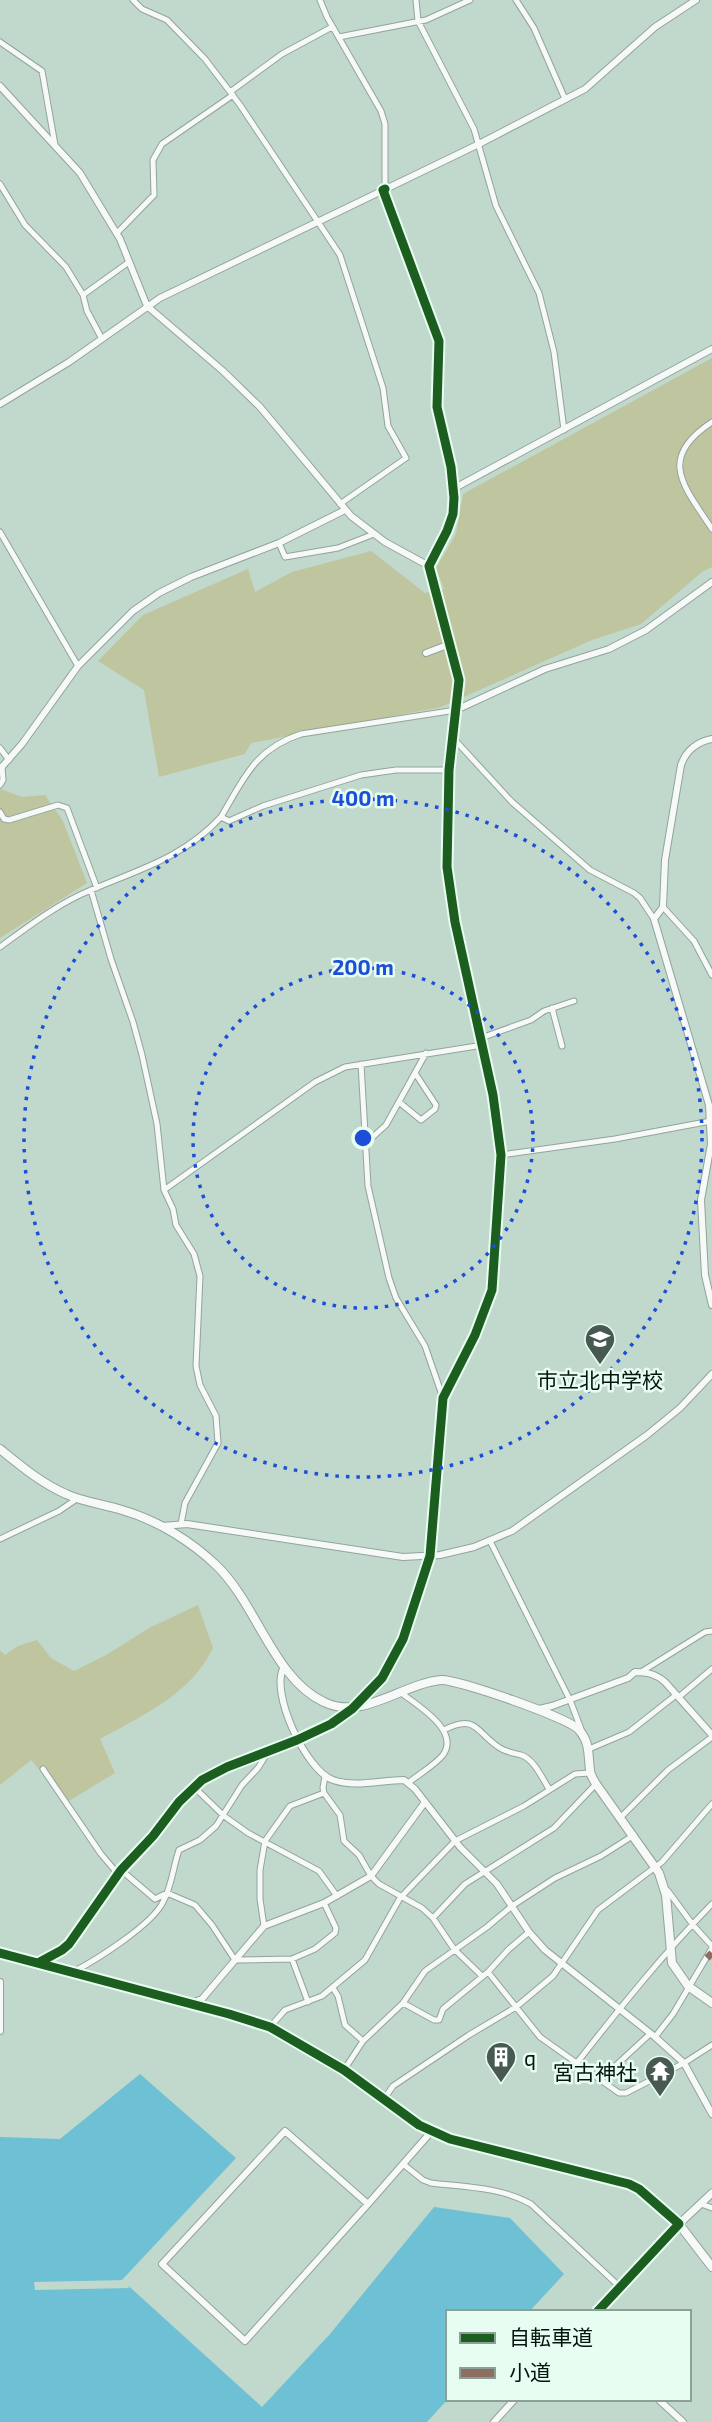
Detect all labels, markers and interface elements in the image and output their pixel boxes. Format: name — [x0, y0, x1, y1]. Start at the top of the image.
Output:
text: 400 m — [332, 785, 394, 810]
text: 200 m — [332, 954, 394, 979]
centre of rings — [351, 1126, 375, 1150]
school or university icon: 市立北中学校 — [583, 1322, 617, 1366]
place label: 市立北中学校 — [537, 1367, 663, 1392]
building icon: q — [484, 2040, 518, 2084]
place label: q — [524, 2045, 536, 2070]
temple icon: 宮古神社 — [643, 2054, 677, 2098]
place label: 宮古神社 — [553, 2059, 637, 2084]
legend — [446, 2310, 691, 2401]
text: 自転車道 — [509, 2324, 593, 2349]
text: 小道 — [509, 2359, 551, 2384]

